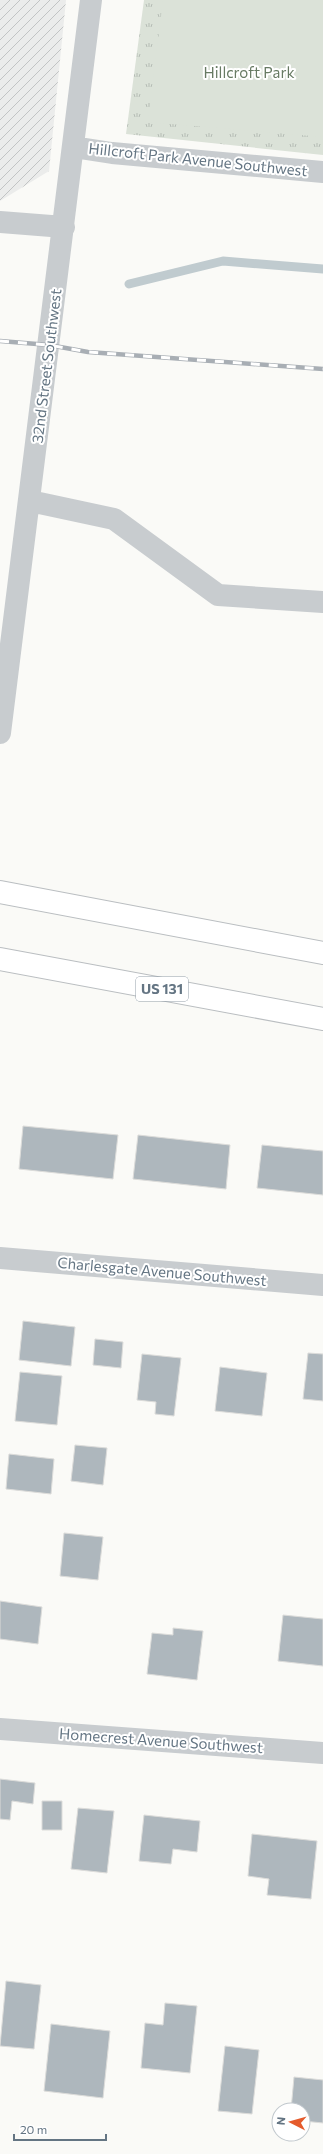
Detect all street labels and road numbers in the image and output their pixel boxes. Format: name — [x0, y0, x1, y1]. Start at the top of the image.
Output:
street label: Hillcroft Park Avenue Southwest — [88, 139, 308, 179]
street label: 32nd Street Southwest — [28, 288, 64, 444]
road number: US 131 — [136, 977, 188, 1001]
street label: Charlesgate Avenue Southwest — [57, 1253, 268, 1289]
street label: Homecrest Avenue Southwest — [59, 1724, 264, 1756]

